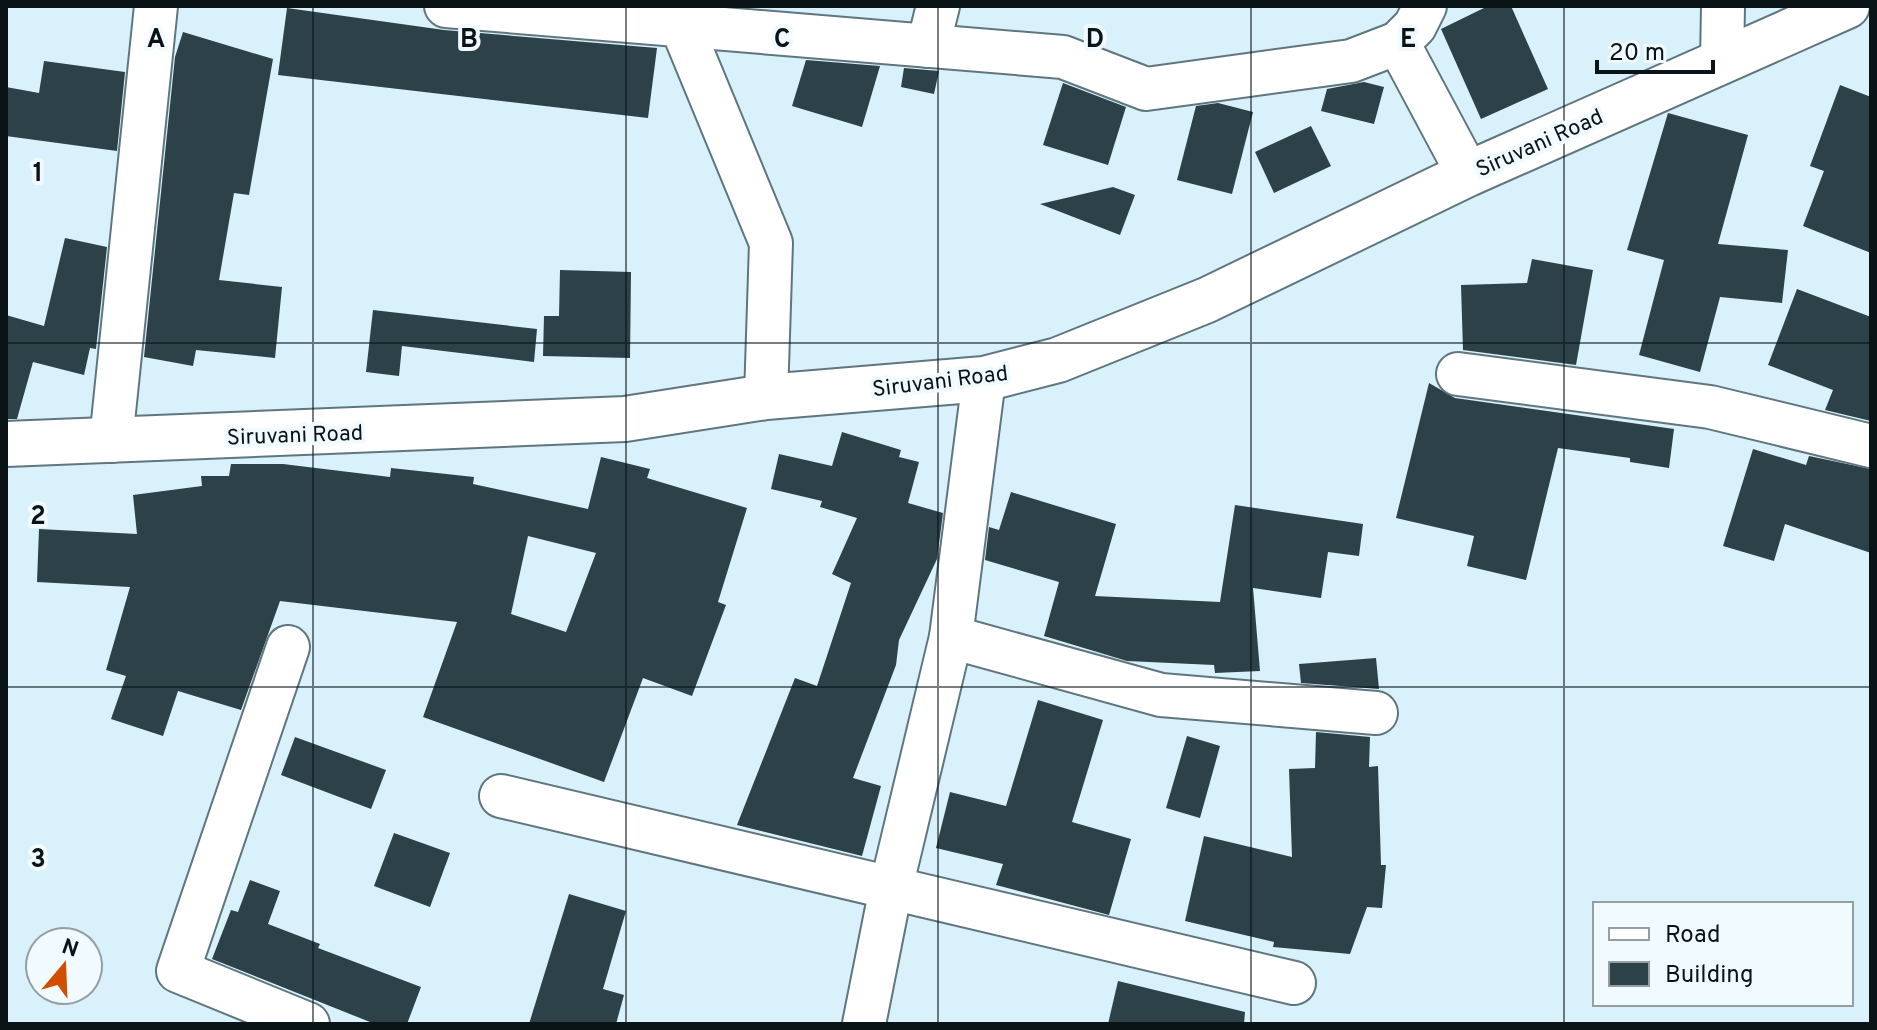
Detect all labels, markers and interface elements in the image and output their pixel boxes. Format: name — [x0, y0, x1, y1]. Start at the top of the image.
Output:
text: A — [147, 24, 165, 57]
text: B — [460, 24, 478, 57]
text: C — [774, 24, 790, 57]
text: D — [1086, 24, 1104, 57]
text: E — [1400, 24, 1416, 57]
scale bar — [1597, 24, 1713, 74]
text: 20 m — [1609, 39, 1665, 69]
street label: Siruvani Road — [1472, 104, 1608, 184]
text: 1 — [33, 158, 43, 191]
street label: Siruvani Road — [871, 361, 1010, 404]
street label: Siruvani Road — [226, 421, 364, 452]
text: 2 — [30, 501, 46, 534]
text: 3 — [30, 844, 46, 877]
legend — [1593, 902, 1853, 1006]
text: Road — [1665, 921, 1721, 951]
north arrow — [24, 926, 104, 1006]
text: N — [58, 934, 82, 965]
text: Building — [1665, 961, 1754, 991]

